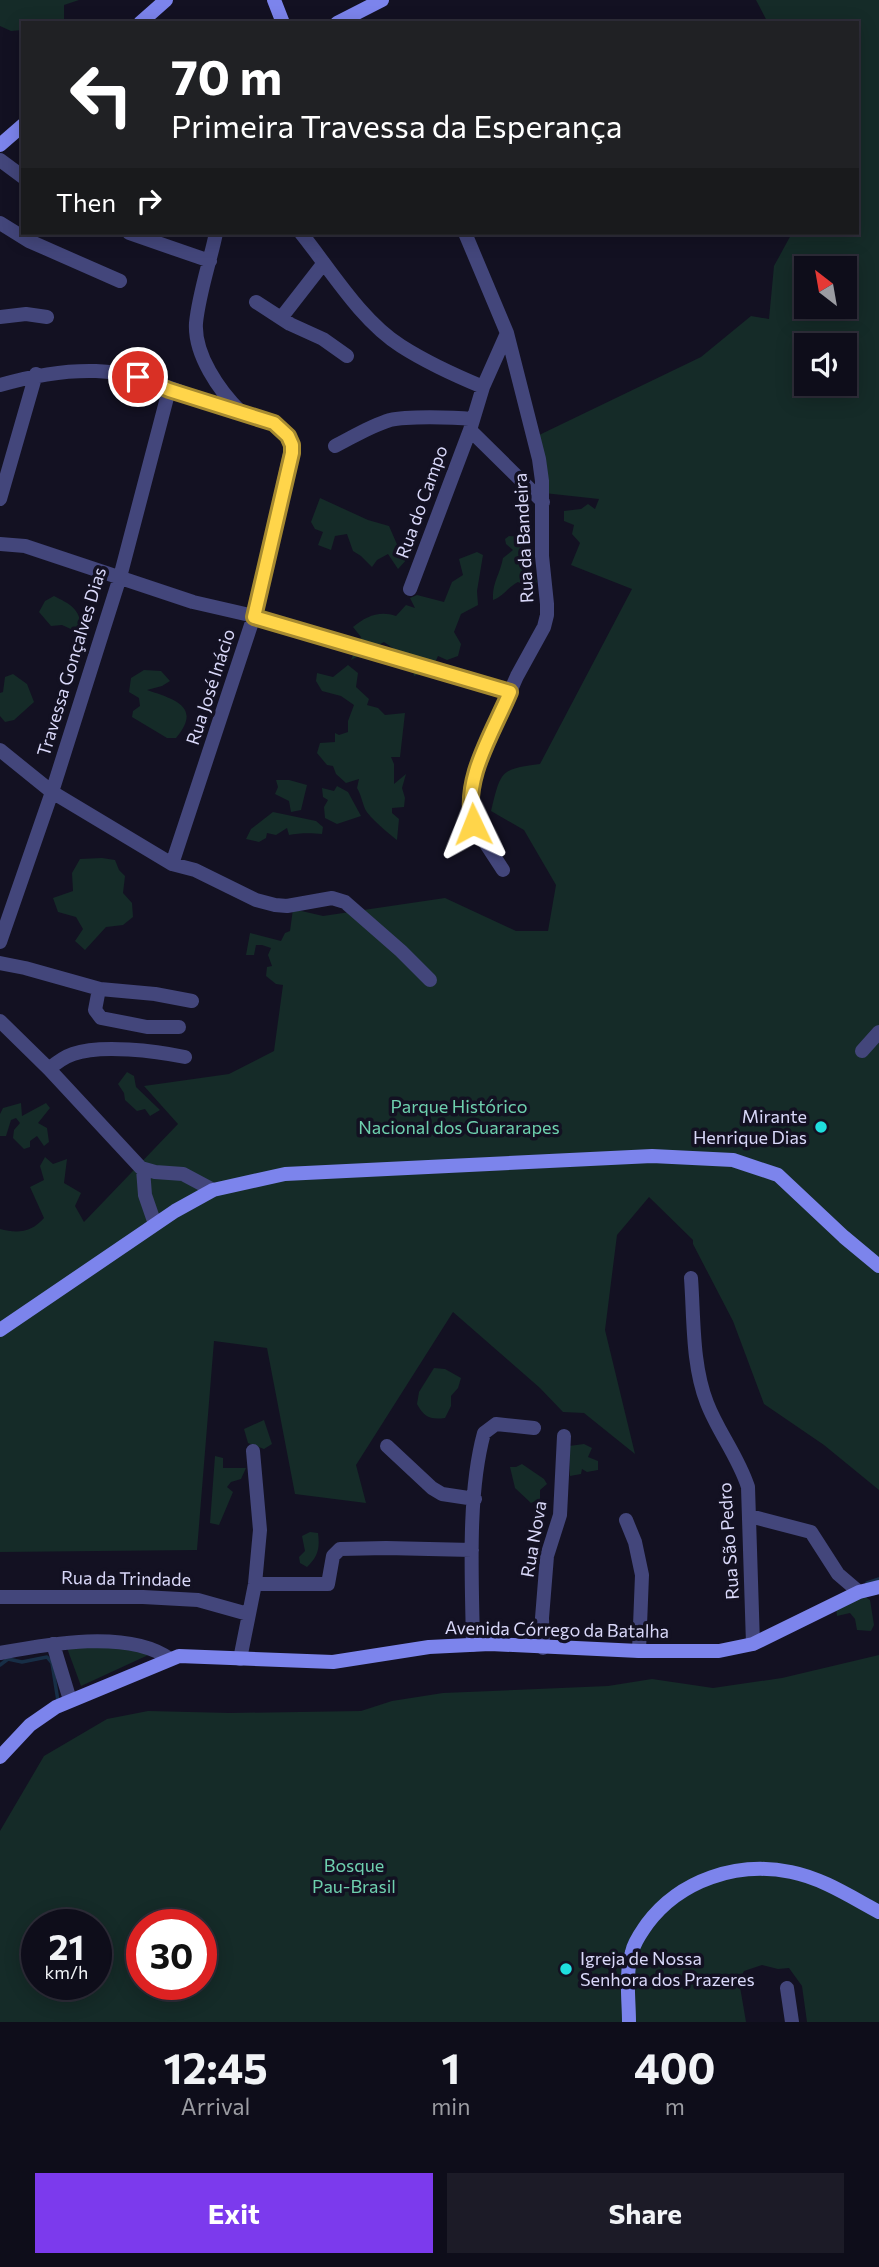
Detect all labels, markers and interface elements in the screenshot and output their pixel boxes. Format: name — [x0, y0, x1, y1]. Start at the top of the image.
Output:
text: 70 m — [171, 45, 282, 105]
icon: left — [56, 49, 147, 140]
text: Primeira Travessa da Esperança — [171, 105, 623, 145]
icon: right — [130, 182, 168, 220]
text: Then — [56, 186, 116, 217]
north arrow — [794, 256, 858, 318]
map controls — [794, 256, 857, 396]
button: sound — [794, 333, 857, 396]
pin — [108, 347, 168, 407]
icon: arrive — [119, 358, 157, 396]
street label: Rua do Campo — [390, 442, 452, 561]
street label: Rua da Bandeira — [509, 472, 537, 604]
street label: Travessa Gonçalves Dias — [32, 564, 110, 759]
street label: Rua José Inácio — [181, 626, 239, 748]
position arrow — [436, 787, 510, 861]
park label: Parque Histórico Nacional dos Guararapes — [358, 1095, 560, 1138]
place label: Mirante Henrique Dias — [693, 1105, 807, 1148]
marker: Mirante Henrique Dias — [813, 1119, 829, 1135]
street label: Rua São Pedro — [713, 1482, 743, 1600]
street label: Rua Nova — [515, 1499, 551, 1579]
street label: Rua da Trindade — [61, 1566, 191, 1590]
street label: Avenida Córrego da Batalha — [445, 1616, 669, 1642]
park label: Bosque Pau-Brasil — [312, 1854, 396, 1897]
speed limit sign: 30 — [126, 1909, 217, 2000]
text: 21 — [49, 1924, 84, 1967]
place label: Igreja de Nossa Senhora dos Prazeres — [580, 1947, 755, 1990]
text: km/h — [45, 1961, 88, 1983]
marker: Igreja de Nossa Senhora dos Prazeres — [558, 1961, 574, 1977]
text: 12:45 — [163, 2041, 268, 2093]
text: 1 — [441, 2041, 460, 2093]
text: 400 — [634, 2041, 715, 2093]
text: Arrival — [181, 2092, 250, 2120]
text: min — [431, 2092, 470, 2120]
text: m — [665, 2092, 685, 2120]
button: Exit — [35, 2173, 433, 2253]
button: Share — [447, 2173, 844, 2253]

